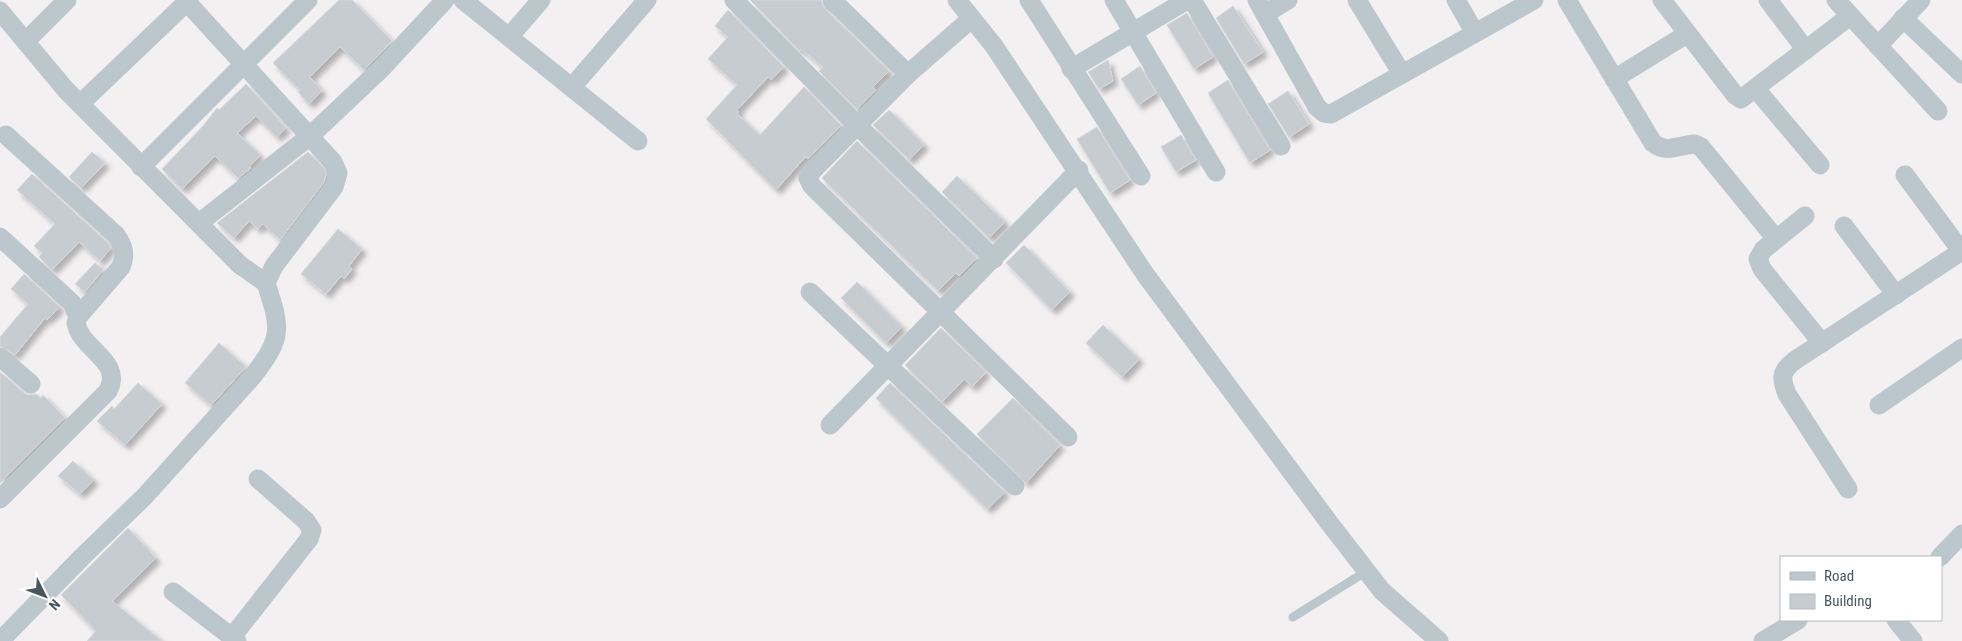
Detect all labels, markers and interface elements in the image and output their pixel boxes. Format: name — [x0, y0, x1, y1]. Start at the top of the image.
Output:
legend — [1780, 556, 1942, 621]
text: Road — [1824, 567, 1854, 585]
north arrow — [20, 571, 70, 621]
text: Building — [1824, 592, 1872, 610]
text: N — [46, 596, 63, 613]

